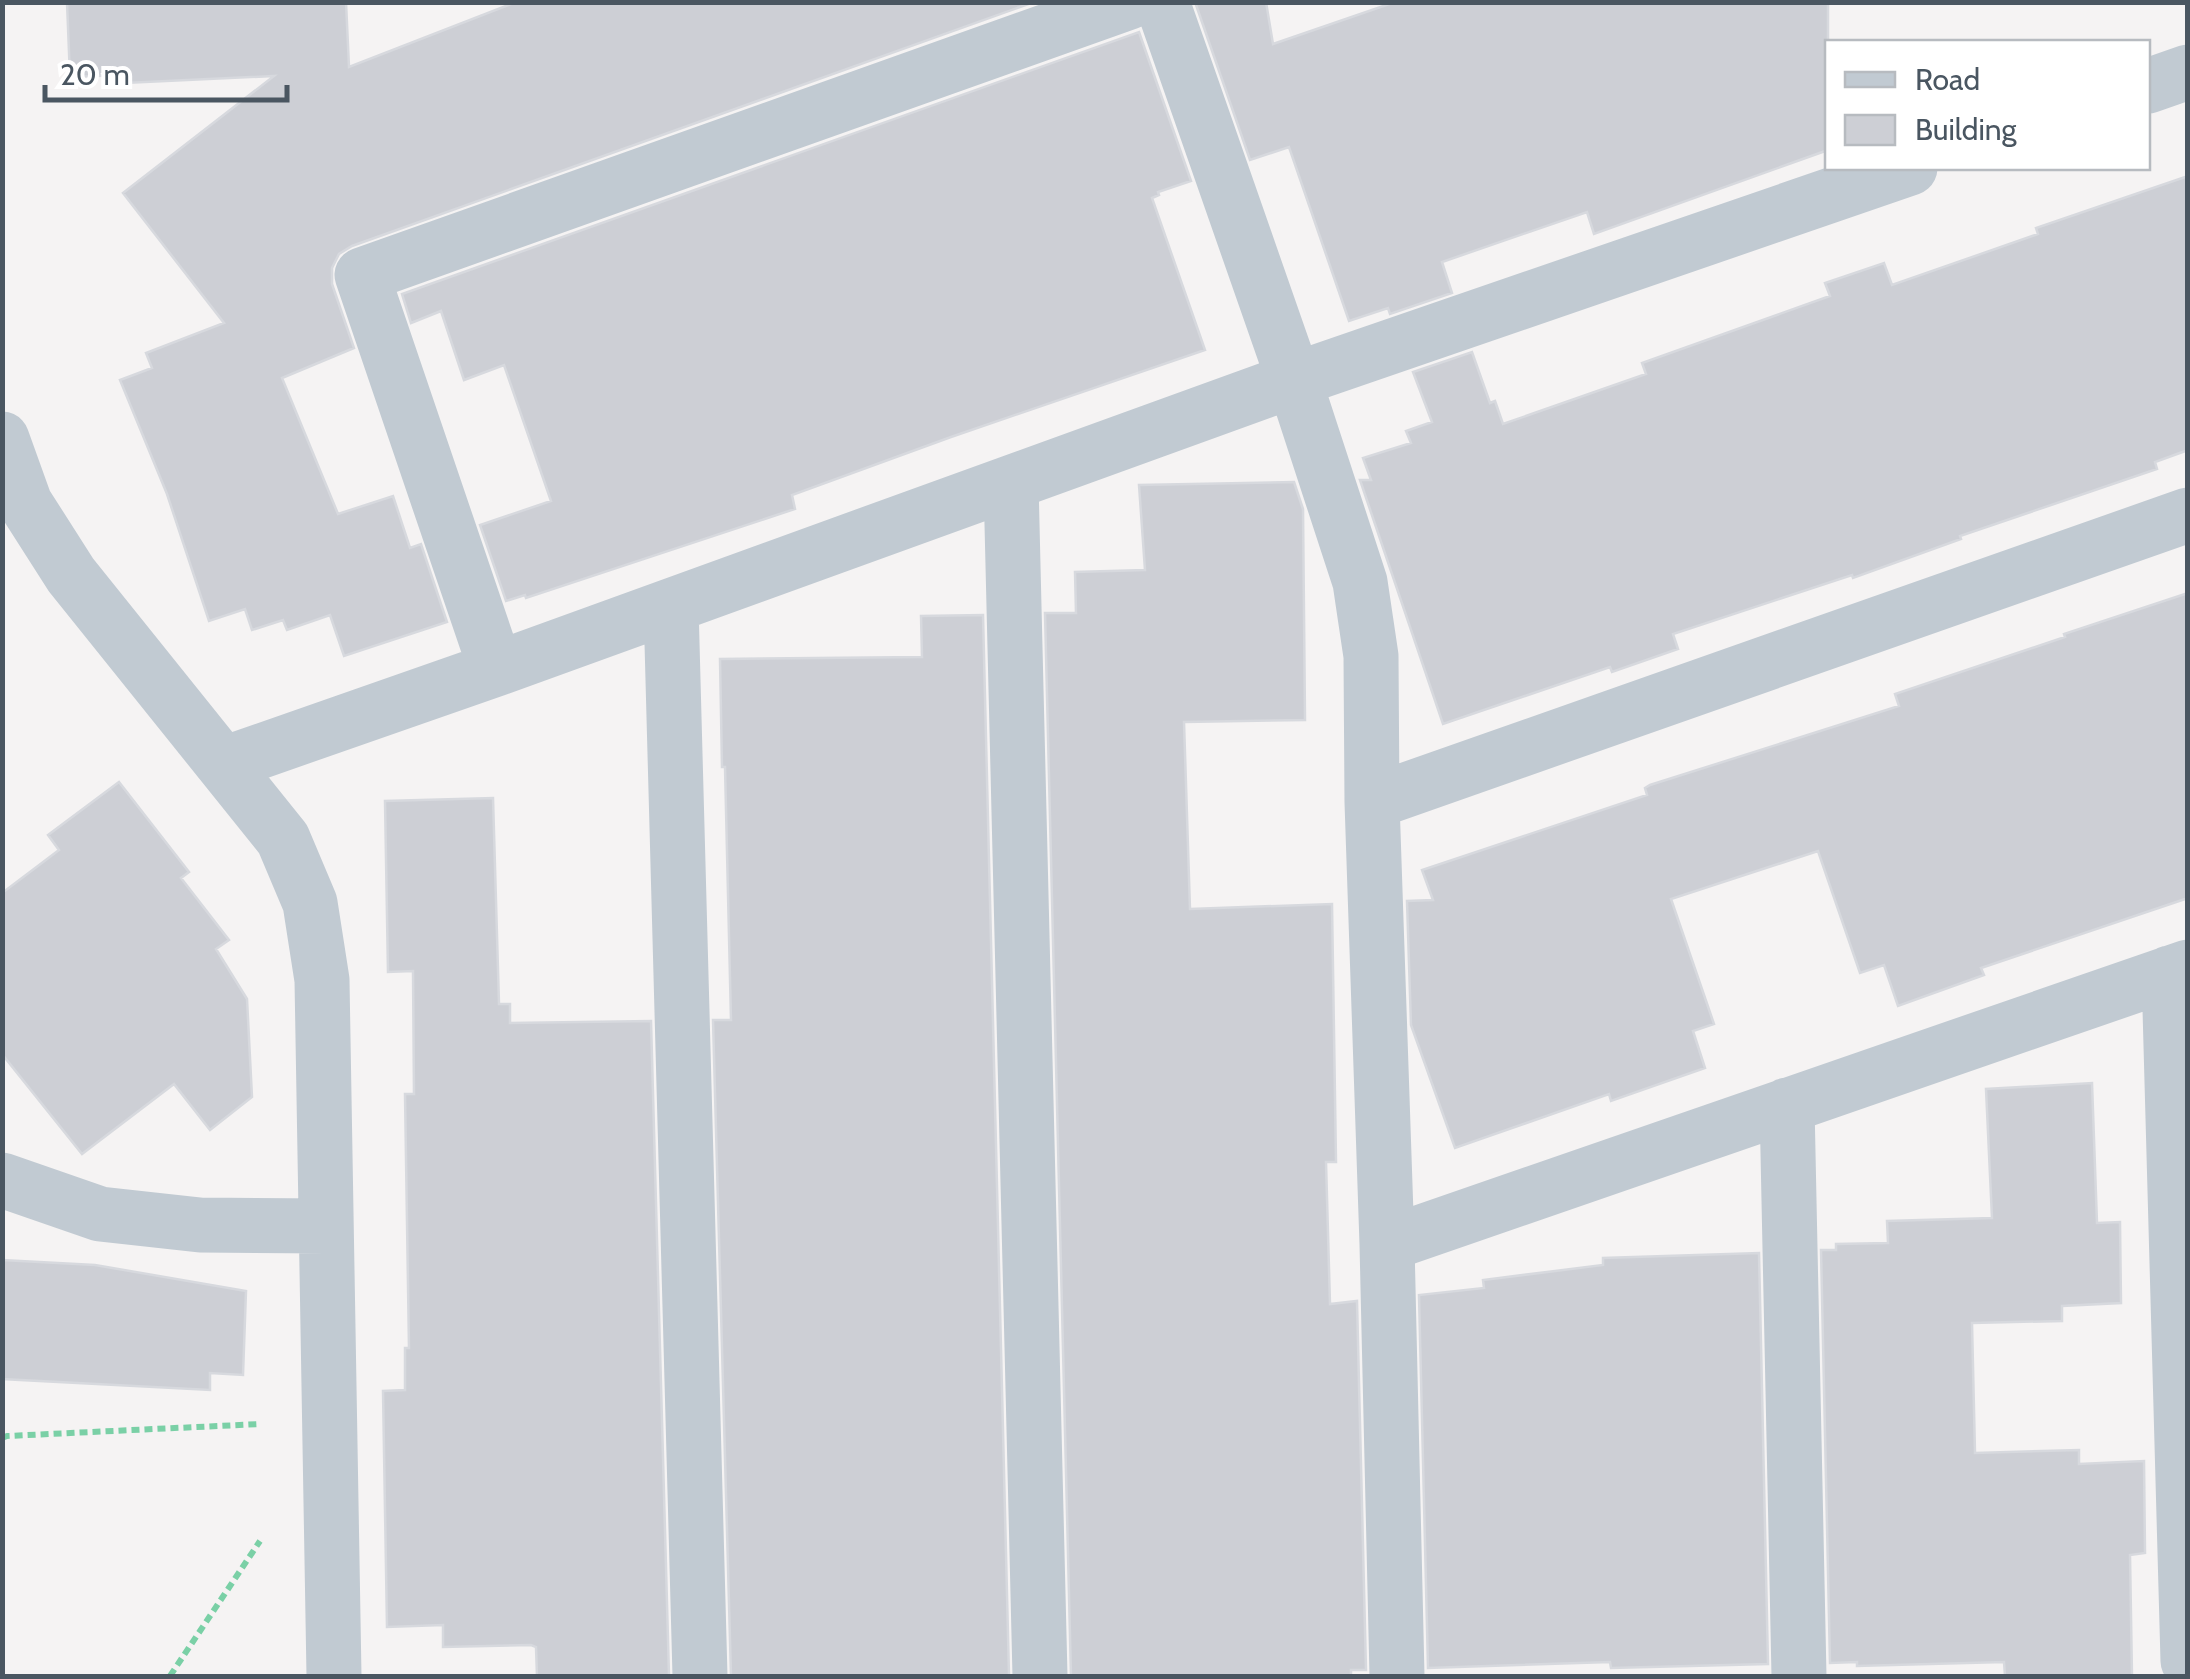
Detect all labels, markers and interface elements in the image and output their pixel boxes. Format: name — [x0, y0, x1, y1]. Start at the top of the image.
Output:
scale bar — [45, 40, 288, 102]
legend — [1825, 40, 2150, 170]
text: 20 m — [60, 56, 130, 93]
text: Road — [1915, 61, 1980, 98]
text: Building — [1915, 111, 2018, 148]

